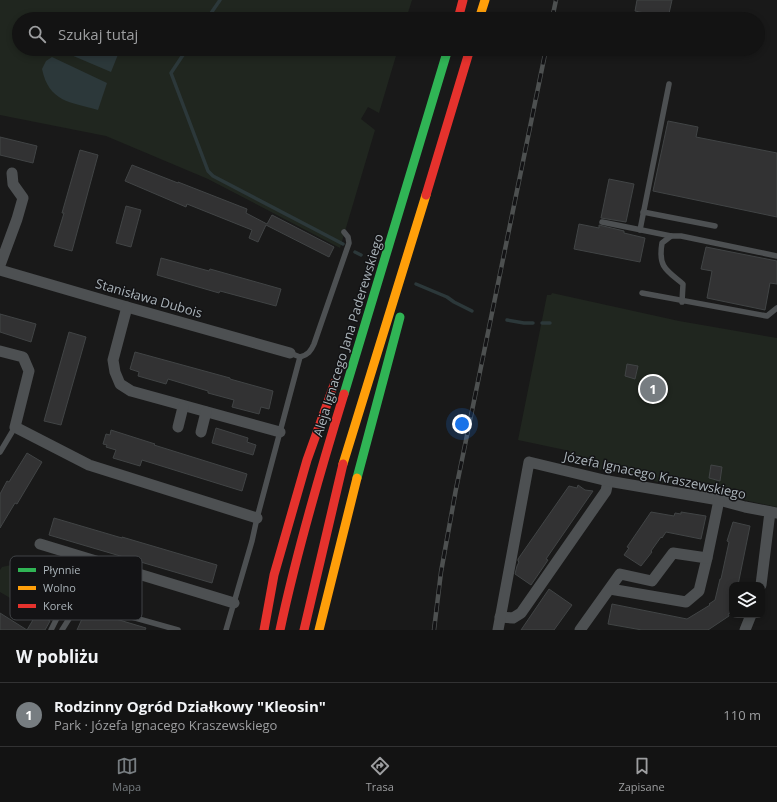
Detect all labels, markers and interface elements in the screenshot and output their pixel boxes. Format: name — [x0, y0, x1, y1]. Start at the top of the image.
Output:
search box — [12, 12, 765, 56]
icon: search — [26, 23, 48, 45]
text: Szukaj tutaj — [58, 24, 138, 44]
street label: Aleja Ignacego Jana Paderewskiego — [309, 231, 388, 439]
street label: Stanisława Dubois — [94, 274, 204, 322]
pin: 1 — [640, 374, 666, 404]
your location — [452, 414, 472, 434]
street label: Józefa Ignacego Kraszewskiego — [560, 446, 748, 503]
legend — [10, 556, 142, 620]
text: Płynnie — [43, 562, 80, 577]
text: Wolno — [43, 580, 76, 595]
map controls — [729, 582, 765, 618]
button: layers — [729, 582, 765, 618]
text: Korek — [43, 598, 73, 613]
text: W pobliżu — [16, 645, 99, 668]
text: Rodzinny Ogród Działkowy "Kleosin" — [54, 696, 326, 716]
text: 1 — [25, 706, 33, 724]
text: 110 m — [723, 706, 761, 724]
text: Park · Józefa Ignacego Kraszewskiego — [54, 716, 277, 734]
tab: Mapa — [112, 755, 141, 794]
tab: Trasa — [366, 755, 394, 794]
tab: Zapisane — [618, 755, 665, 794]

